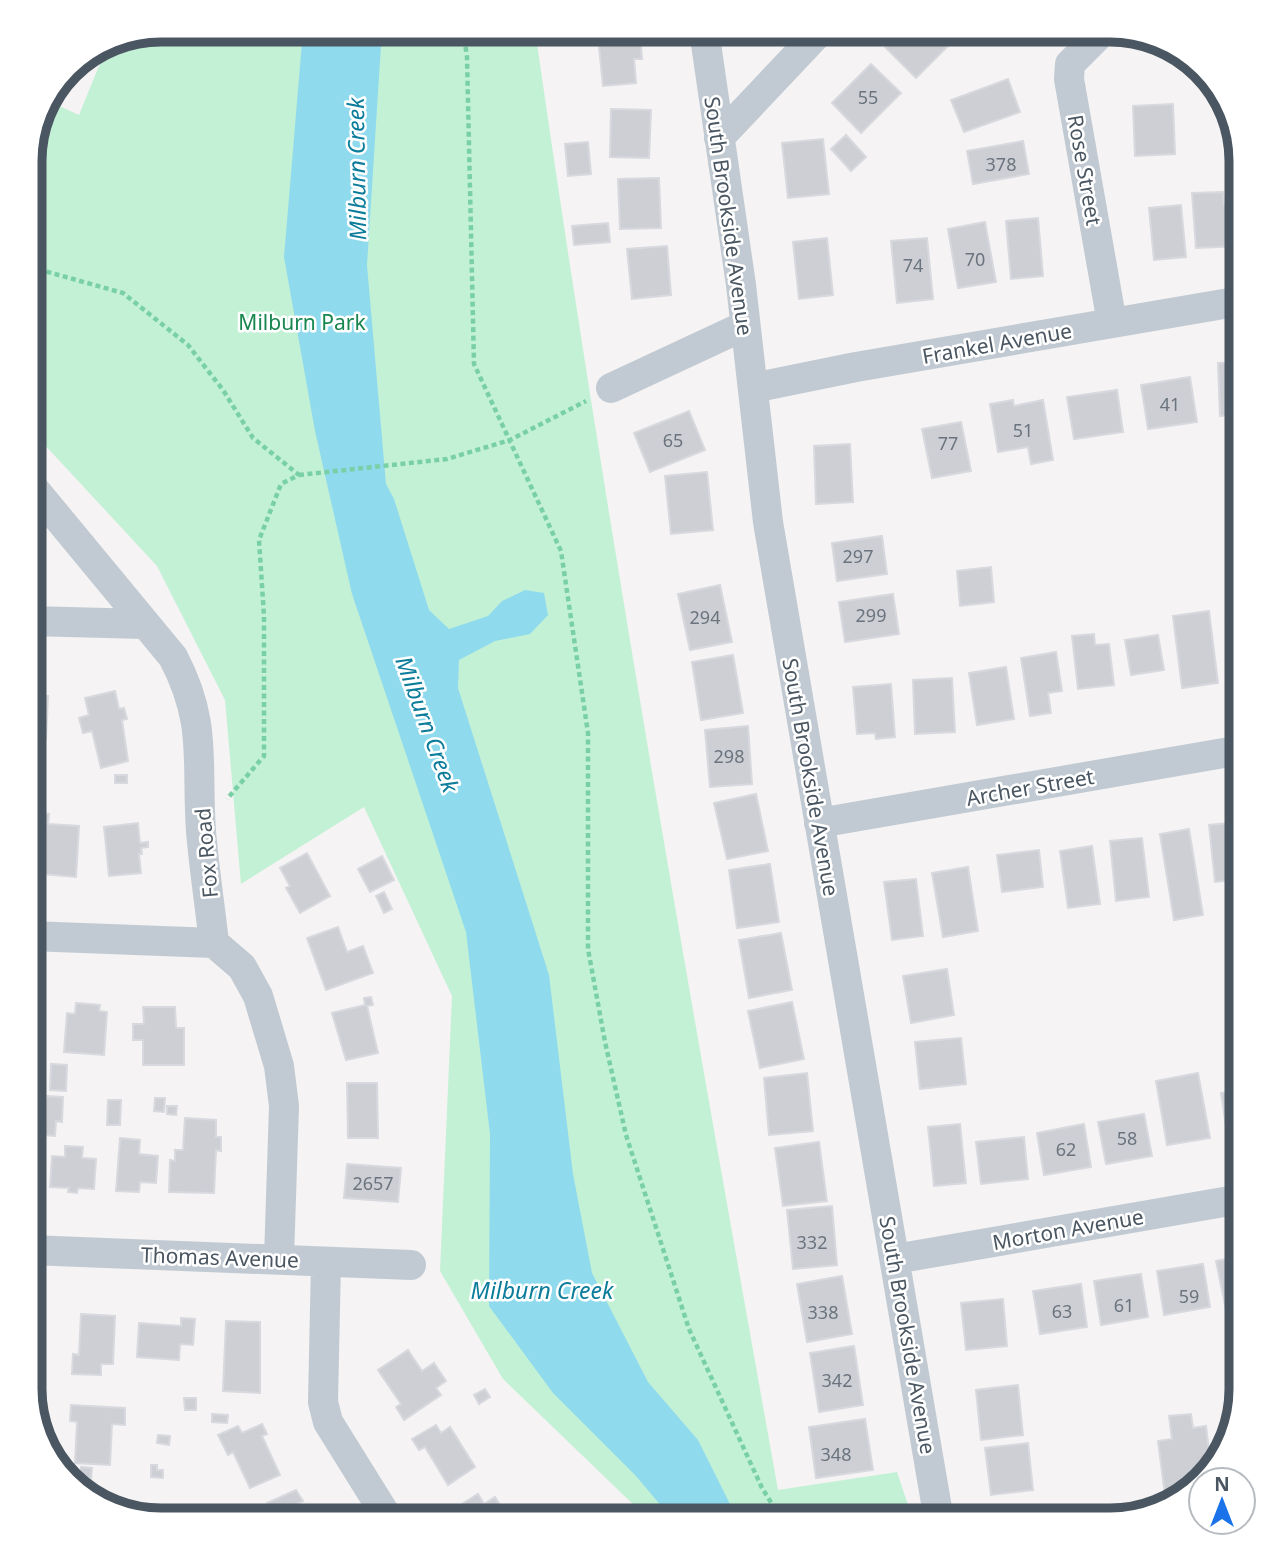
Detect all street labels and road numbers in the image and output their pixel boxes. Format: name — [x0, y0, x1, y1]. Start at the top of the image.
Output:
street label: South Brookside Avenue — [698, 95, 760, 337]
street label: Rose Street — [1062, 113, 1109, 228]
street label: Frankel Avenue — [920, 316, 1074, 370]
street label: South Brookside Avenue — [776, 656, 846, 898]
street label: Archer Street — [964, 762, 1097, 812]
street label: Fox Road — [188, 807, 224, 899]
street label: Morton Avenue — [990, 1202, 1146, 1256]
street label: South Brookside Avenue — [873, 1214, 943, 1456]
street label: Thomas Avenue — [141, 1240, 299, 1274]

